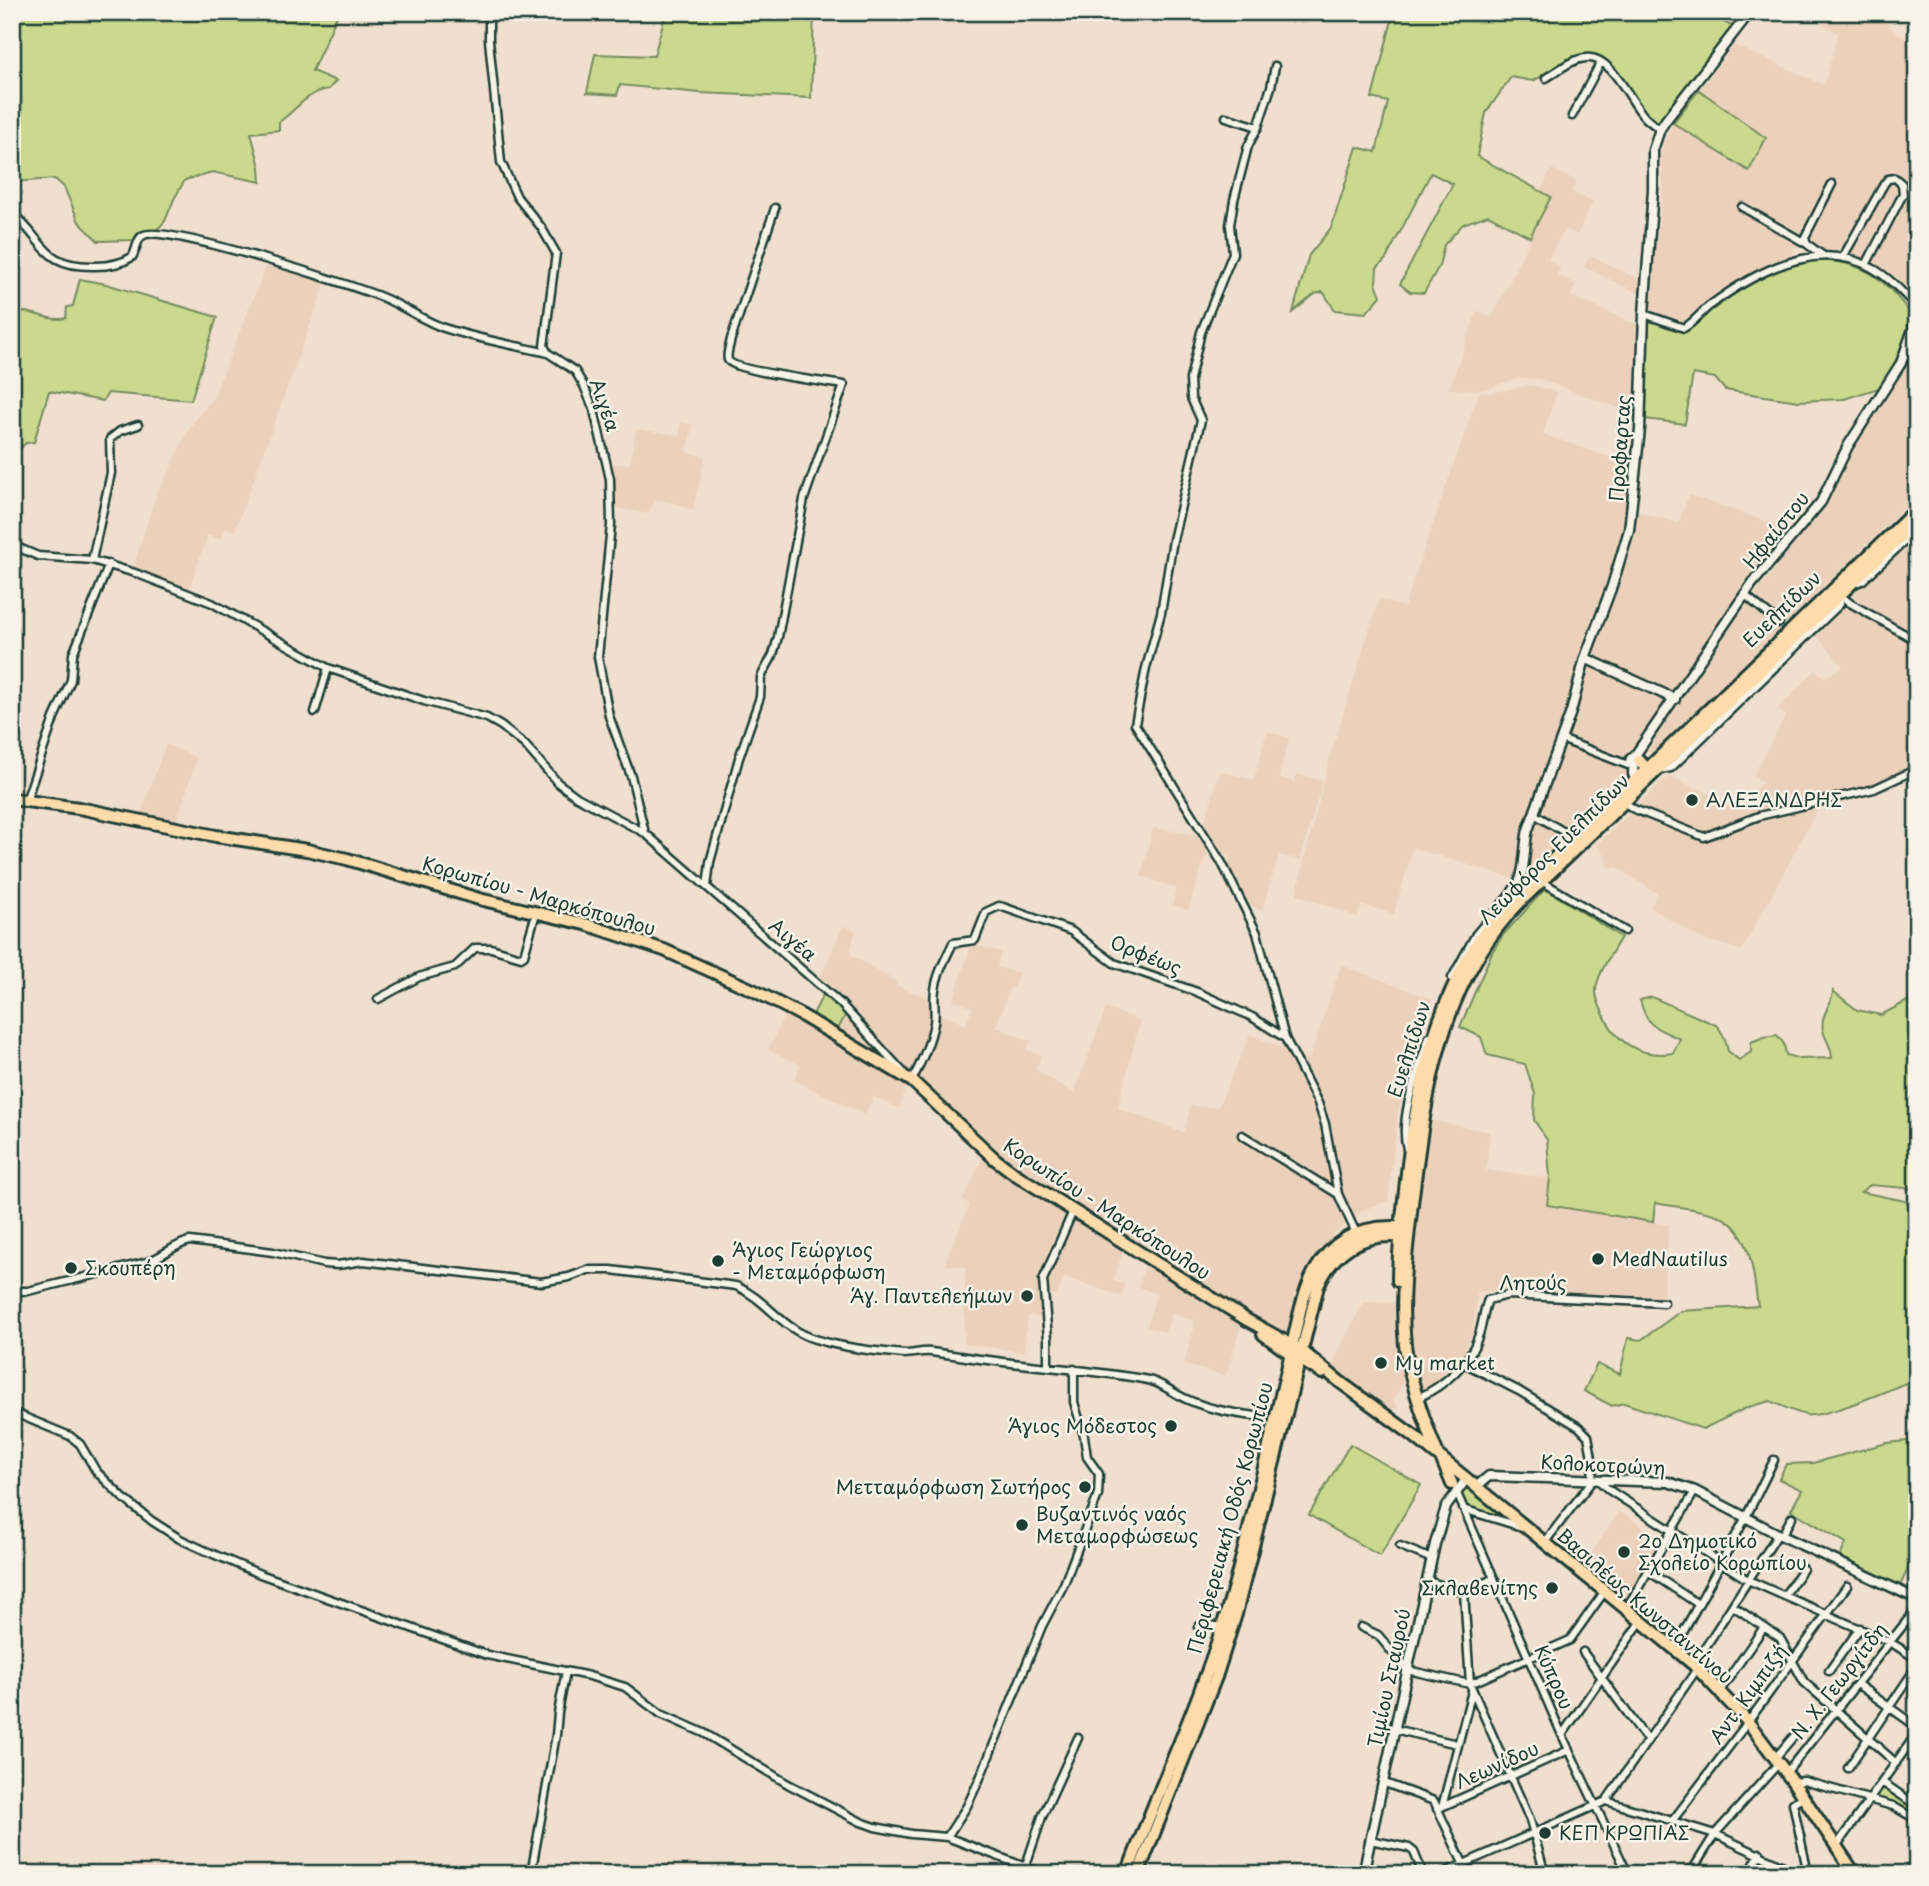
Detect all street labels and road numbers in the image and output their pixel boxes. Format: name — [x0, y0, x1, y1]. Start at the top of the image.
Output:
street label: Αιγέα — [584, 374, 628, 435]
street label: Προφαρτας — [1601, 394, 1637, 502]
street label: Ηφαίστου — [1735, 485, 1815, 574]
street label: Ευελπίδων — [1736, 564, 1827, 653]
street label: Λεωφόρος Ευελπίδων — [1472, 767, 1635, 930]
street label: Κορωπίου - Μαρκόπουλου — [419, 848, 659, 942]
street label: Αιγέα — [764, 911, 824, 967]
street label: Ορφέως — [1106, 927, 1186, 981]
street label: Ευελπίδων — [1379, 997, 1437, 1101]
street label: Κορωπίου - Μαρκόπουλου — [999, 1131, 1217, 1286]
street label: Λητούς — [1499, 1268, 1567, 1296]
street label: Περιφερειακή Οδός Κορωπίου — [1179, 1379, 1279, 1657]
street label: Κολοκοτρώνη — [1540, 1447, 1666, 1481]
street label: Βασιλέως Κωνσταντίνου — [1552, 1521, 1740, 1690]
street label: Τιμίου Σταυρού — [1360, 1606, 1416, 1750]
street label: Ν. Χ. Γεωργίτδη — [1784, 1616, 1893, 1745]
street label: Αντ. Κιμπιζή — [1701, 1638, 1793, 1749]
street label: Κύπρου — [1528, 1640, 1581, 1713]
street label: Λεωνίδου — [1450, 1733, 1543, 1795]

